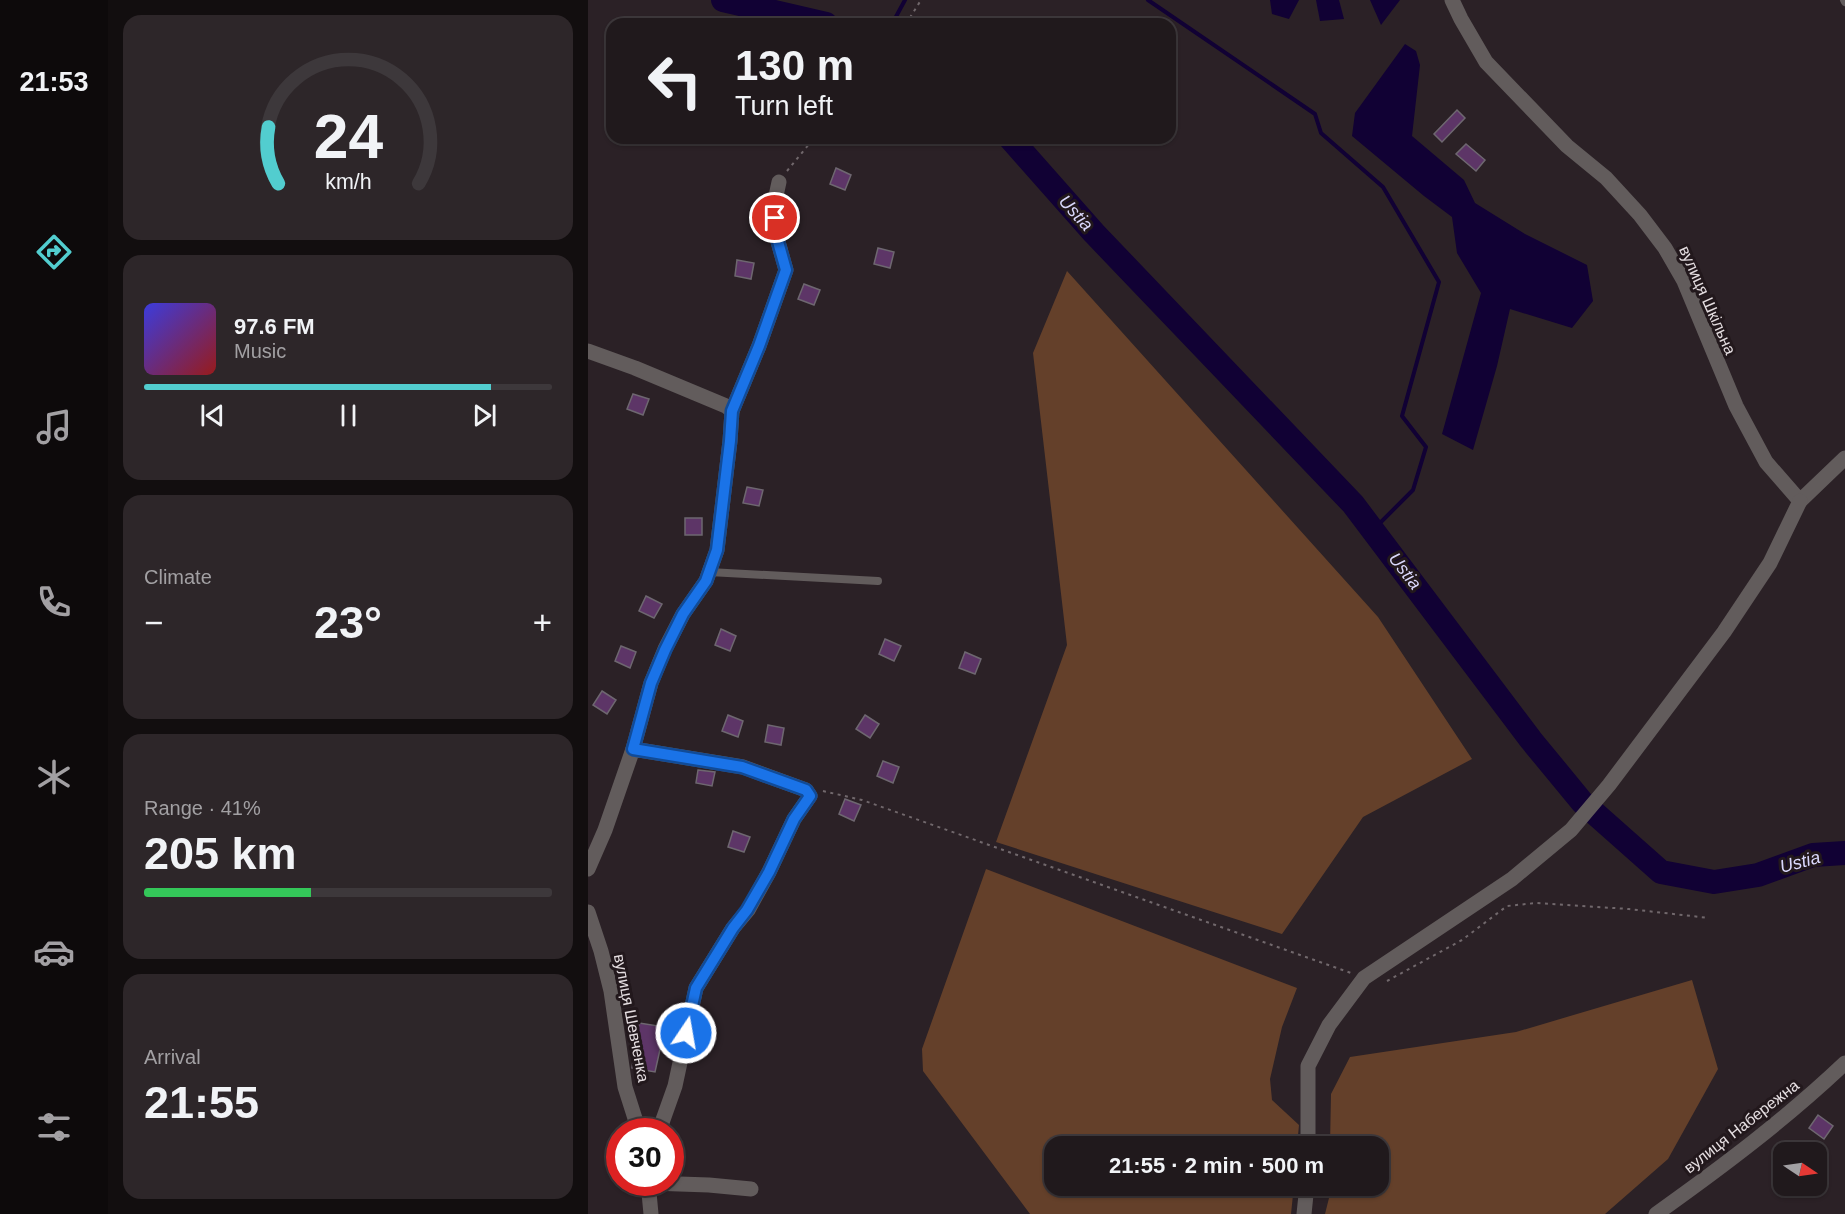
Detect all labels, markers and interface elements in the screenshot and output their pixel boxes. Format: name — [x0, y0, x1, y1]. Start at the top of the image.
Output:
icon: left — [636, 42, 714, 120]
text: 130 m — [735, 42, 854, 89]
text: 21:53 — [19, 67, 89, 97]
text: Turn left — [735, 91, 833, 121]
text: 24 — [313, 103, 383, 172]
text: km/h — [325, 171, 371, 195]
water label: Ustia — [1055, 191, 1097, 235]
pin — [749, 192, 800, 243]
icon: arrive — [758, 201, 791, 234]
icon: directions — [33, 231, 75, 273]
street label: вулиця Шкільна — [1676, 243, 1739, 357]
text: 97.6 FM — [234, 314, 315, 339]
text: Music — [234, 340, 286, 362]
icon: previous — [196, 399, 229, 432]
icon: pause — [332, 399, 365, 432]
icon: next — [468, 399, 501, 432]
icon: music — [33, 406, 75, 448]
water label: Ustia — [1384, 549, 1426, 593]
text: Climate — [144, 566, 212, 588]
icon: phone — [33, 581, 75, 623]
text: 23° — [314, 597, 382, 648]
text: − — [144, 604, 163, 641]
text: + — [533, 604, 552, 641]
icon: climate — [33, 756, 75, 798]
text: Range · 41% — [144, 797, 261, 819]
text: 205 km — [144, 828, 297, 879]
water label: Ustia — [1778, 847, 1822, 877]
icon: car — [33, 931, 75, 973]
street label: вулиця Шевченка — [611, 953, 652, 1084]
position arrow — [654, 1001, 718, 1065]
text: Arrival — [144, 1046, 201, 1068]
street label: вулиця Набережна — [1681, 1076, 1802, 1176]
text: 21:55 — [144, 1077, 259, 1128]
icon: filters — [33, 1106, 75, 1148]
speed limit sign: 30 — [606, 1118, 684, 1196]
north arrow — [1773, 1142, 1827, 1196]
map controls — [1773, 1142, 1827, 1196]
text: 21:55 · 2 min · 500 m — [1109, 1153, 1324, 1178]

